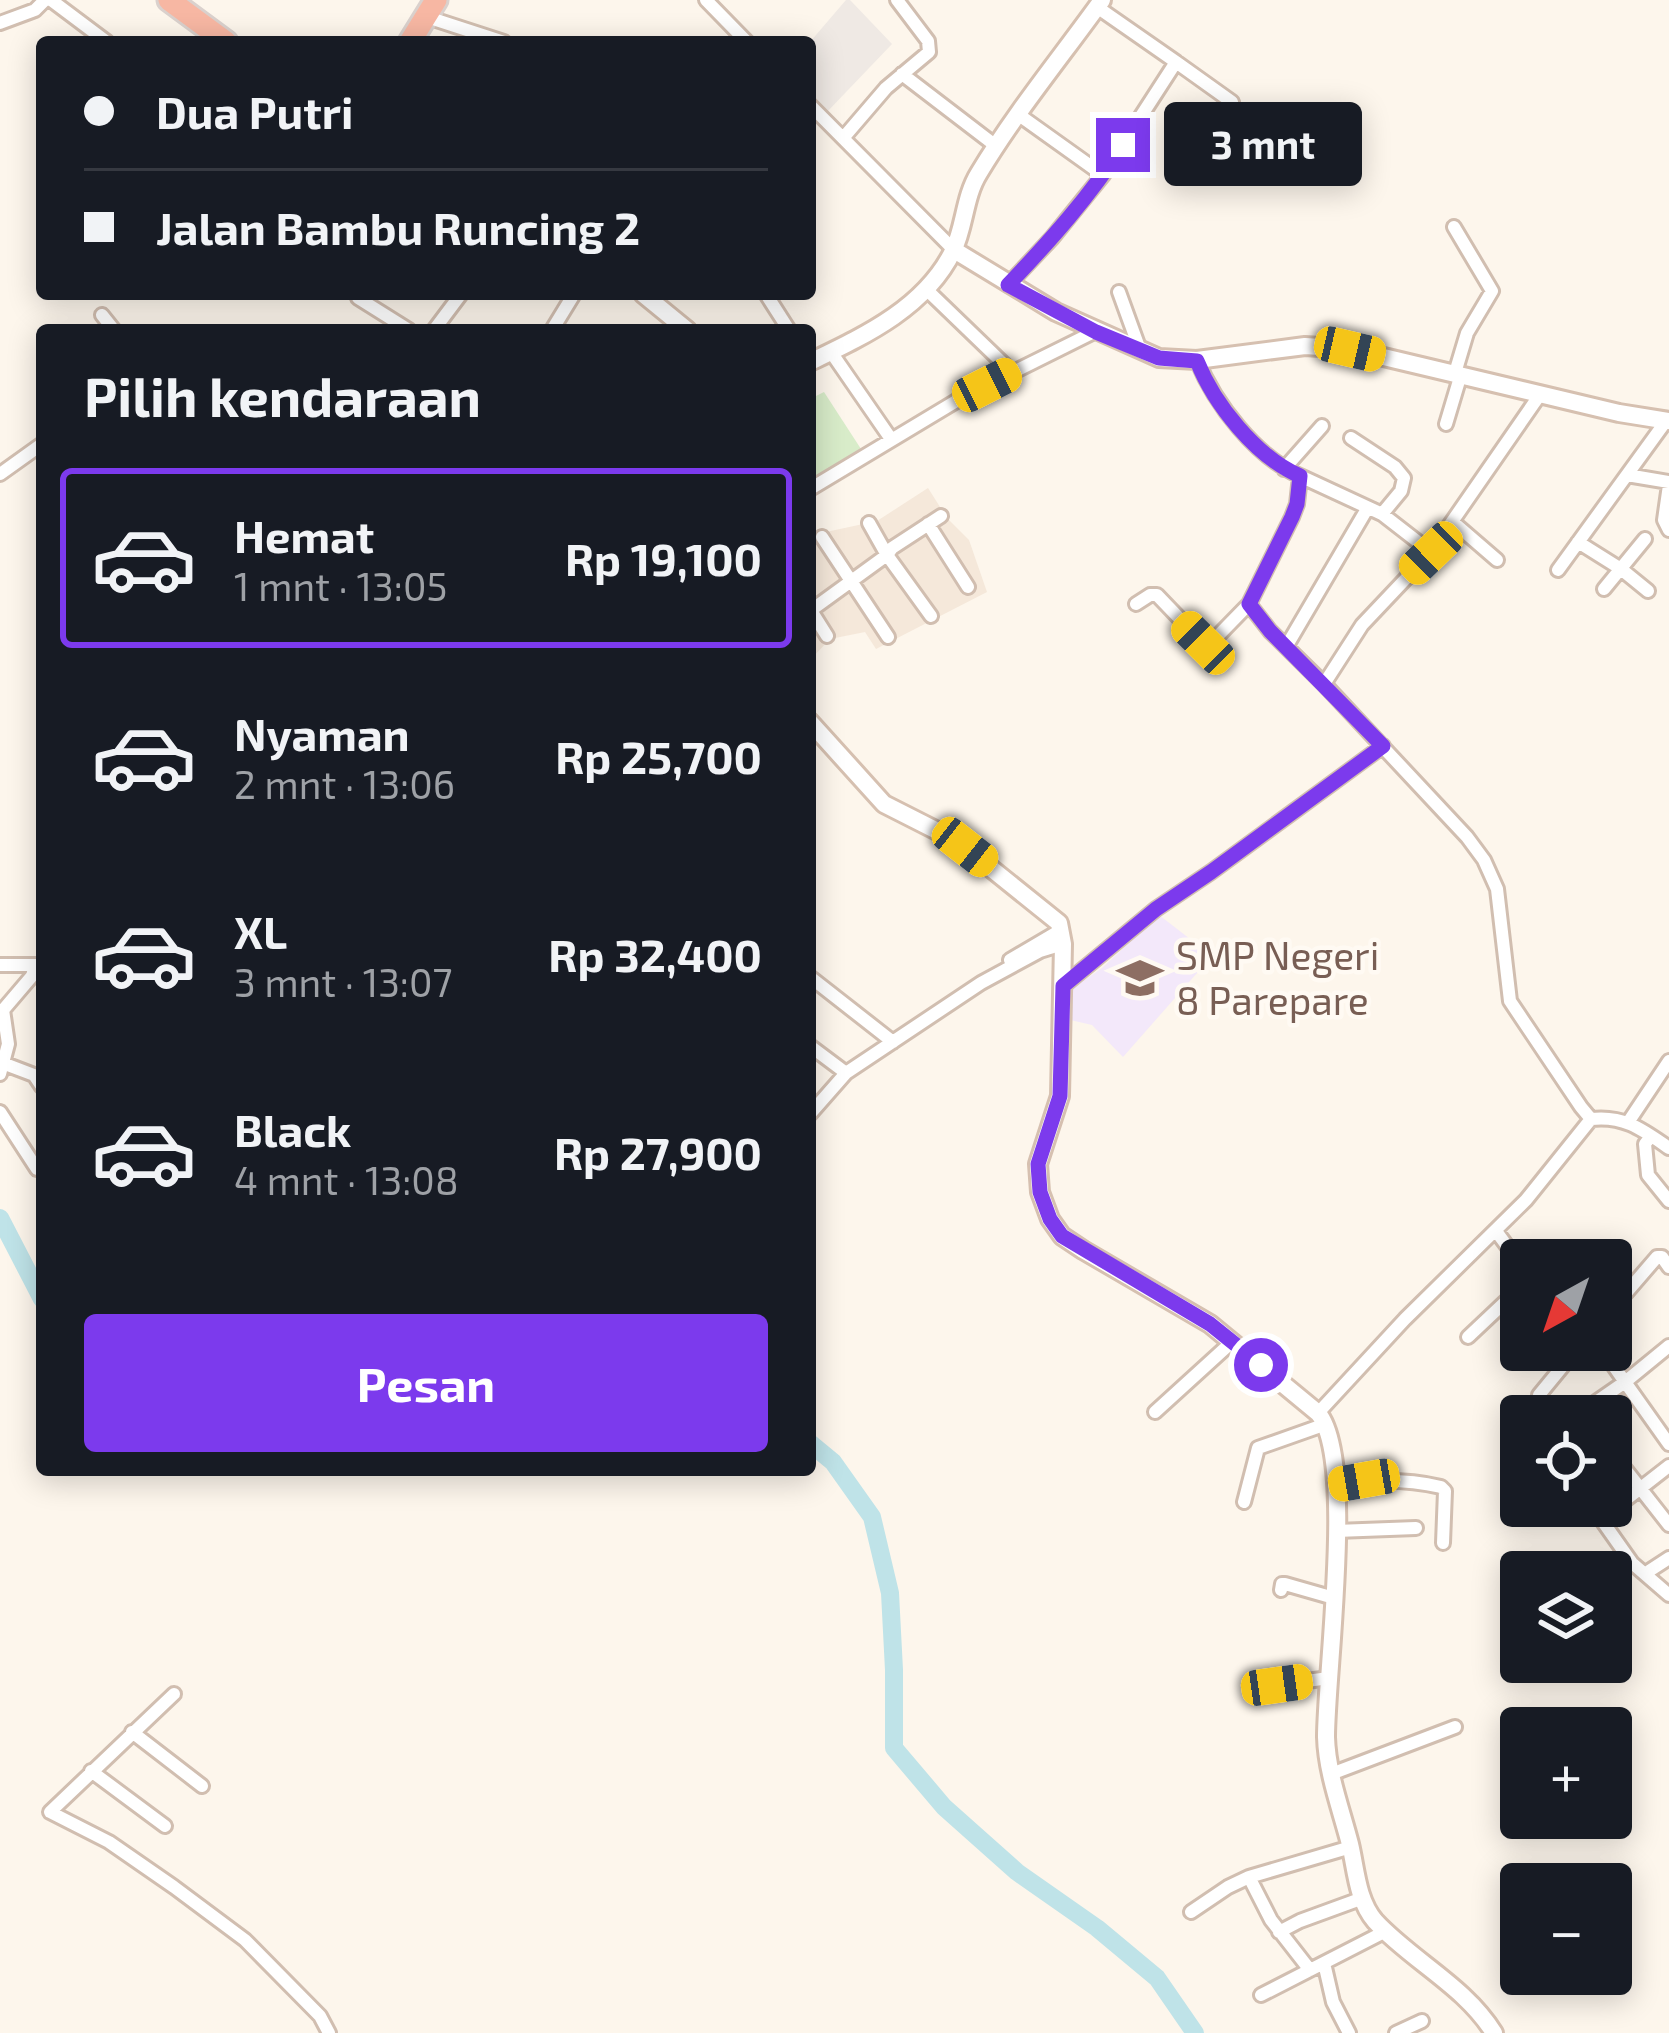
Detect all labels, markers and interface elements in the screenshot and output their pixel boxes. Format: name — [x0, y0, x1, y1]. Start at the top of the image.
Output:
text: Dua Putri — [156, 84, 353, 138]
callout: 3 mnt — [1165, 103, 1363, 187]
route end — [1096, 118, 1150, 172]
text: 3 mnt — [1211, 120, 1315, 167]
text: Jalan Bambu Runcing 2 — [156, 200, 640, 254]
car — [1311, 323, 1389, 375]
car — [947, 353, 1027, 417]
text: Pilih kendaraan — [84, 363, 481, 428]
icon: car — [90, 504, 198, 612]
text: Hemat — [234, 508, 374, 562]
car — [1393, 515, 1469, 591]
text: Rp 19,100 — [565, 531, 762, 585]
text: 1 mnt · 13:05 — [234, 562, 447, 609]
car — [1165, 605, 1241, 681]
icon: car — [90, 702, 198, 810]
text: Nyaman — [234, 706, 410, 760]
text: Rp 25,700 — [555, 729, 762, 783]
text: 2 mnt · 13:06 — [234, 760, 455, 807]
car — [926, 811, 1004, 883]
icon: car — [90, 900, 198, 1008]
text: XL — [234, 904, 287, 958]
text: Rp 32,400 — [548, 927, 762, 981]
place label: SMP Negeri 8 Parepare — [1176, 931, 1379, 1023]
school or university icon: SMP Negeri 8 Parepare — [1115, 953, 1165, 1003]
text: 3 mnt · 13:07 — [234, 958, 453, 1005]
icon: car — [90, 1098, 198, 1206]
text: Black — [234, 1102, 351, 1156]
text: Rp 27,900 — [554, 1125, 762, 1179]
text: 4 mnt · 13:08 — [234, 1156, 459, 1203]
north arrow — [1500, 1239, 1632, 1371]
map controls — [1500, 1239, 1632, 1995]
button: Pesan — [84, 1314, 768, 1452]
route start — [1234, 1338, 1288, 1392]
button: locate — [1500, 1395, 1632, 1527]
car — [1325, 1456, 1403, 1504]
button: layers — [1500, 1551, 1632, 1683]
car — [1239, 1662, 1315, 1708]
button: + — [1500, 1707, 1632, 1839]
button: − — [1500, 1863, 1632, 1995]

